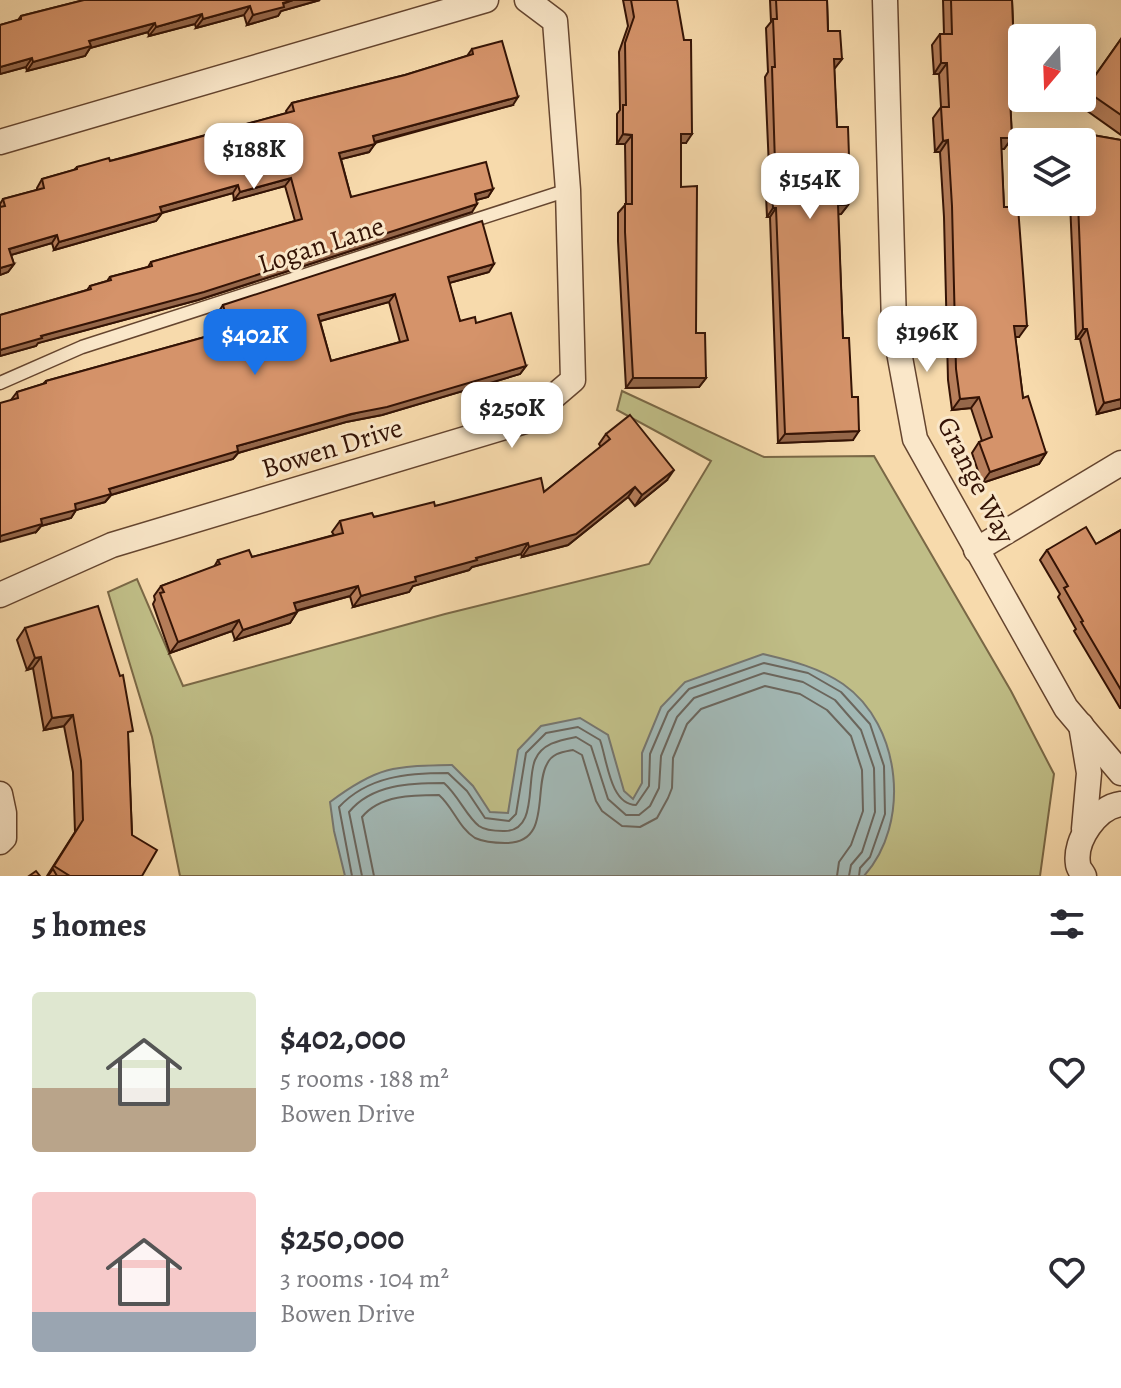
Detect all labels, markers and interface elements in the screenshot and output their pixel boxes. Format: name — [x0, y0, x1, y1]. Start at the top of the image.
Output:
north arrow — [1008, 24, 1096, 112]
map controls — [1008, 24, 1096, 216]
pin: $188K — [198, 123, 310, 191]
button: layers — [1008, 128, 1096, 216]
text: $188K — [222, 131, 286, 166]
pin: $154K — [754, 153, 866, 221]
text: $154K — [779, 161, 841, 196]
street label: Logan Lane — [253, 207, 389, 283]
pin: $196K — [871, 306, 983, 374]
pin: $402K — [199, 309, 311, 377]
text: $196K — [896, 314, 958, 349]
text: $402K — [221, 317, 289, 352]
pin: $250K — [456, 382, 568, 450]
text: $250K — [479, 390, 545, 425]
street label: Bowen Drive — [257, 409, 407, 487]
street label: Grange Way — [928, 410, 1024, 551]
text: 5 homes — [32, 901, 147, 948]
icon: filters — [1045, 902, 1089, 946]
text: $402,000 — [280, 1014, 406, 1061]
icon: home — [96, 1024, 192, 1120]
icon: heart — [1045, 1050, 1089, 1094]
text: 5 rooms · 188 m² — [280, 1061, 449, 1096]
text: Bowen Drive — [280, 1096, 415, 1131]
text: $250,000 — [280, 1214, 404, 1261]
icon: home — [96, 1224, 192, 1320]
icon: heart — [1045, 1250, 1089, 1294]
text: 3 rooms · 104 m² — [280, 1261, 449, 1296]
text: Bowen Drive — [280, 1296, 415, 1331]

